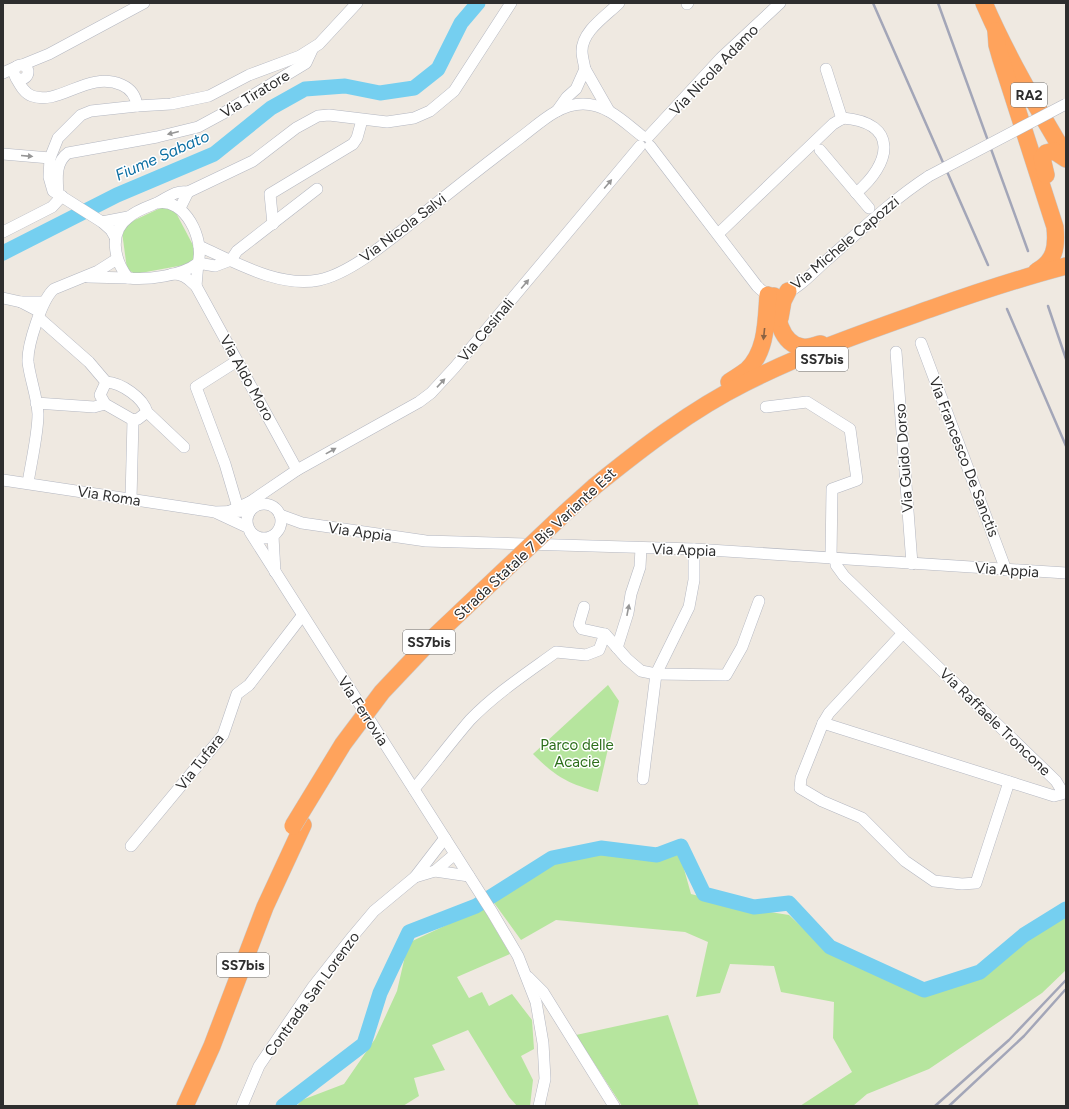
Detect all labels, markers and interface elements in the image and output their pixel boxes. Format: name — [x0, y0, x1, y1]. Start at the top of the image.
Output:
street label: Via Nicola Adamo — [666, 20, 762, 119]
street label: Via Tiratore — [217, 66, 293, 122]
road number: RA2 — [1011, 83, 1047, 107]
water label: Fiume Sabato — [112, 126, 212, 185]
one-way arrow — [167, 130, 180, 136]
one-way arrow — [21, 153, 33, 160]
one-way arrow — [604, 179, 613, 189]
street label: Via Nicola Salvi — [356, 190, 450, 266]
street label: Via Michele Capozzi — [787, 193, 903, 293]
one-way arrow — [520, 278, 529, 289]
street label: Via Cesinali — [454, 295, 518, 365]
one-way arrow — [761, 328, 767, 340]
street label: Via Aldo Moro — [216, 332, 278, 424]
road number: SS7bis — [796, 347, 848, 371]
street label: Via Francesco De Sanctis — [925, 374, 1003, 540]
one-way arrow — [436, 378, 445, 388]
street label: Via Guido Dorso — [891, 402, 917, 513]
one-way arrow — [325, 448, 337, 455]
street label: Strada Statale 7 Bis Variante Est — [450, 464, 620, 624]
street label: Via Roma — [76, 482, 142, 510]
street label: Via Appia — [327, 519, 393, 545]
street label: Via Appia — [652, 540, 716, 560]
street label: Via Appia — [974, 559, 1040, 581]
one-way arrow — [626, 604, 632, 617]
road number: SS7bis — [403, 630, 455, 654]
street label: Via Raffaele Troncone — [936, 664, 1054, 780]
street label: Via Ferrovia — [334, 673, 392, 749]
street label: Via Tufara — [172, 730, 228, 794]
park label: Parco delle Acacie — [540, 736, 614, 771]
street label: Contrada San Lorenzo — [261, 928, 363, 1060]
road number: SS7bis — [217, 953, 269, 977]

